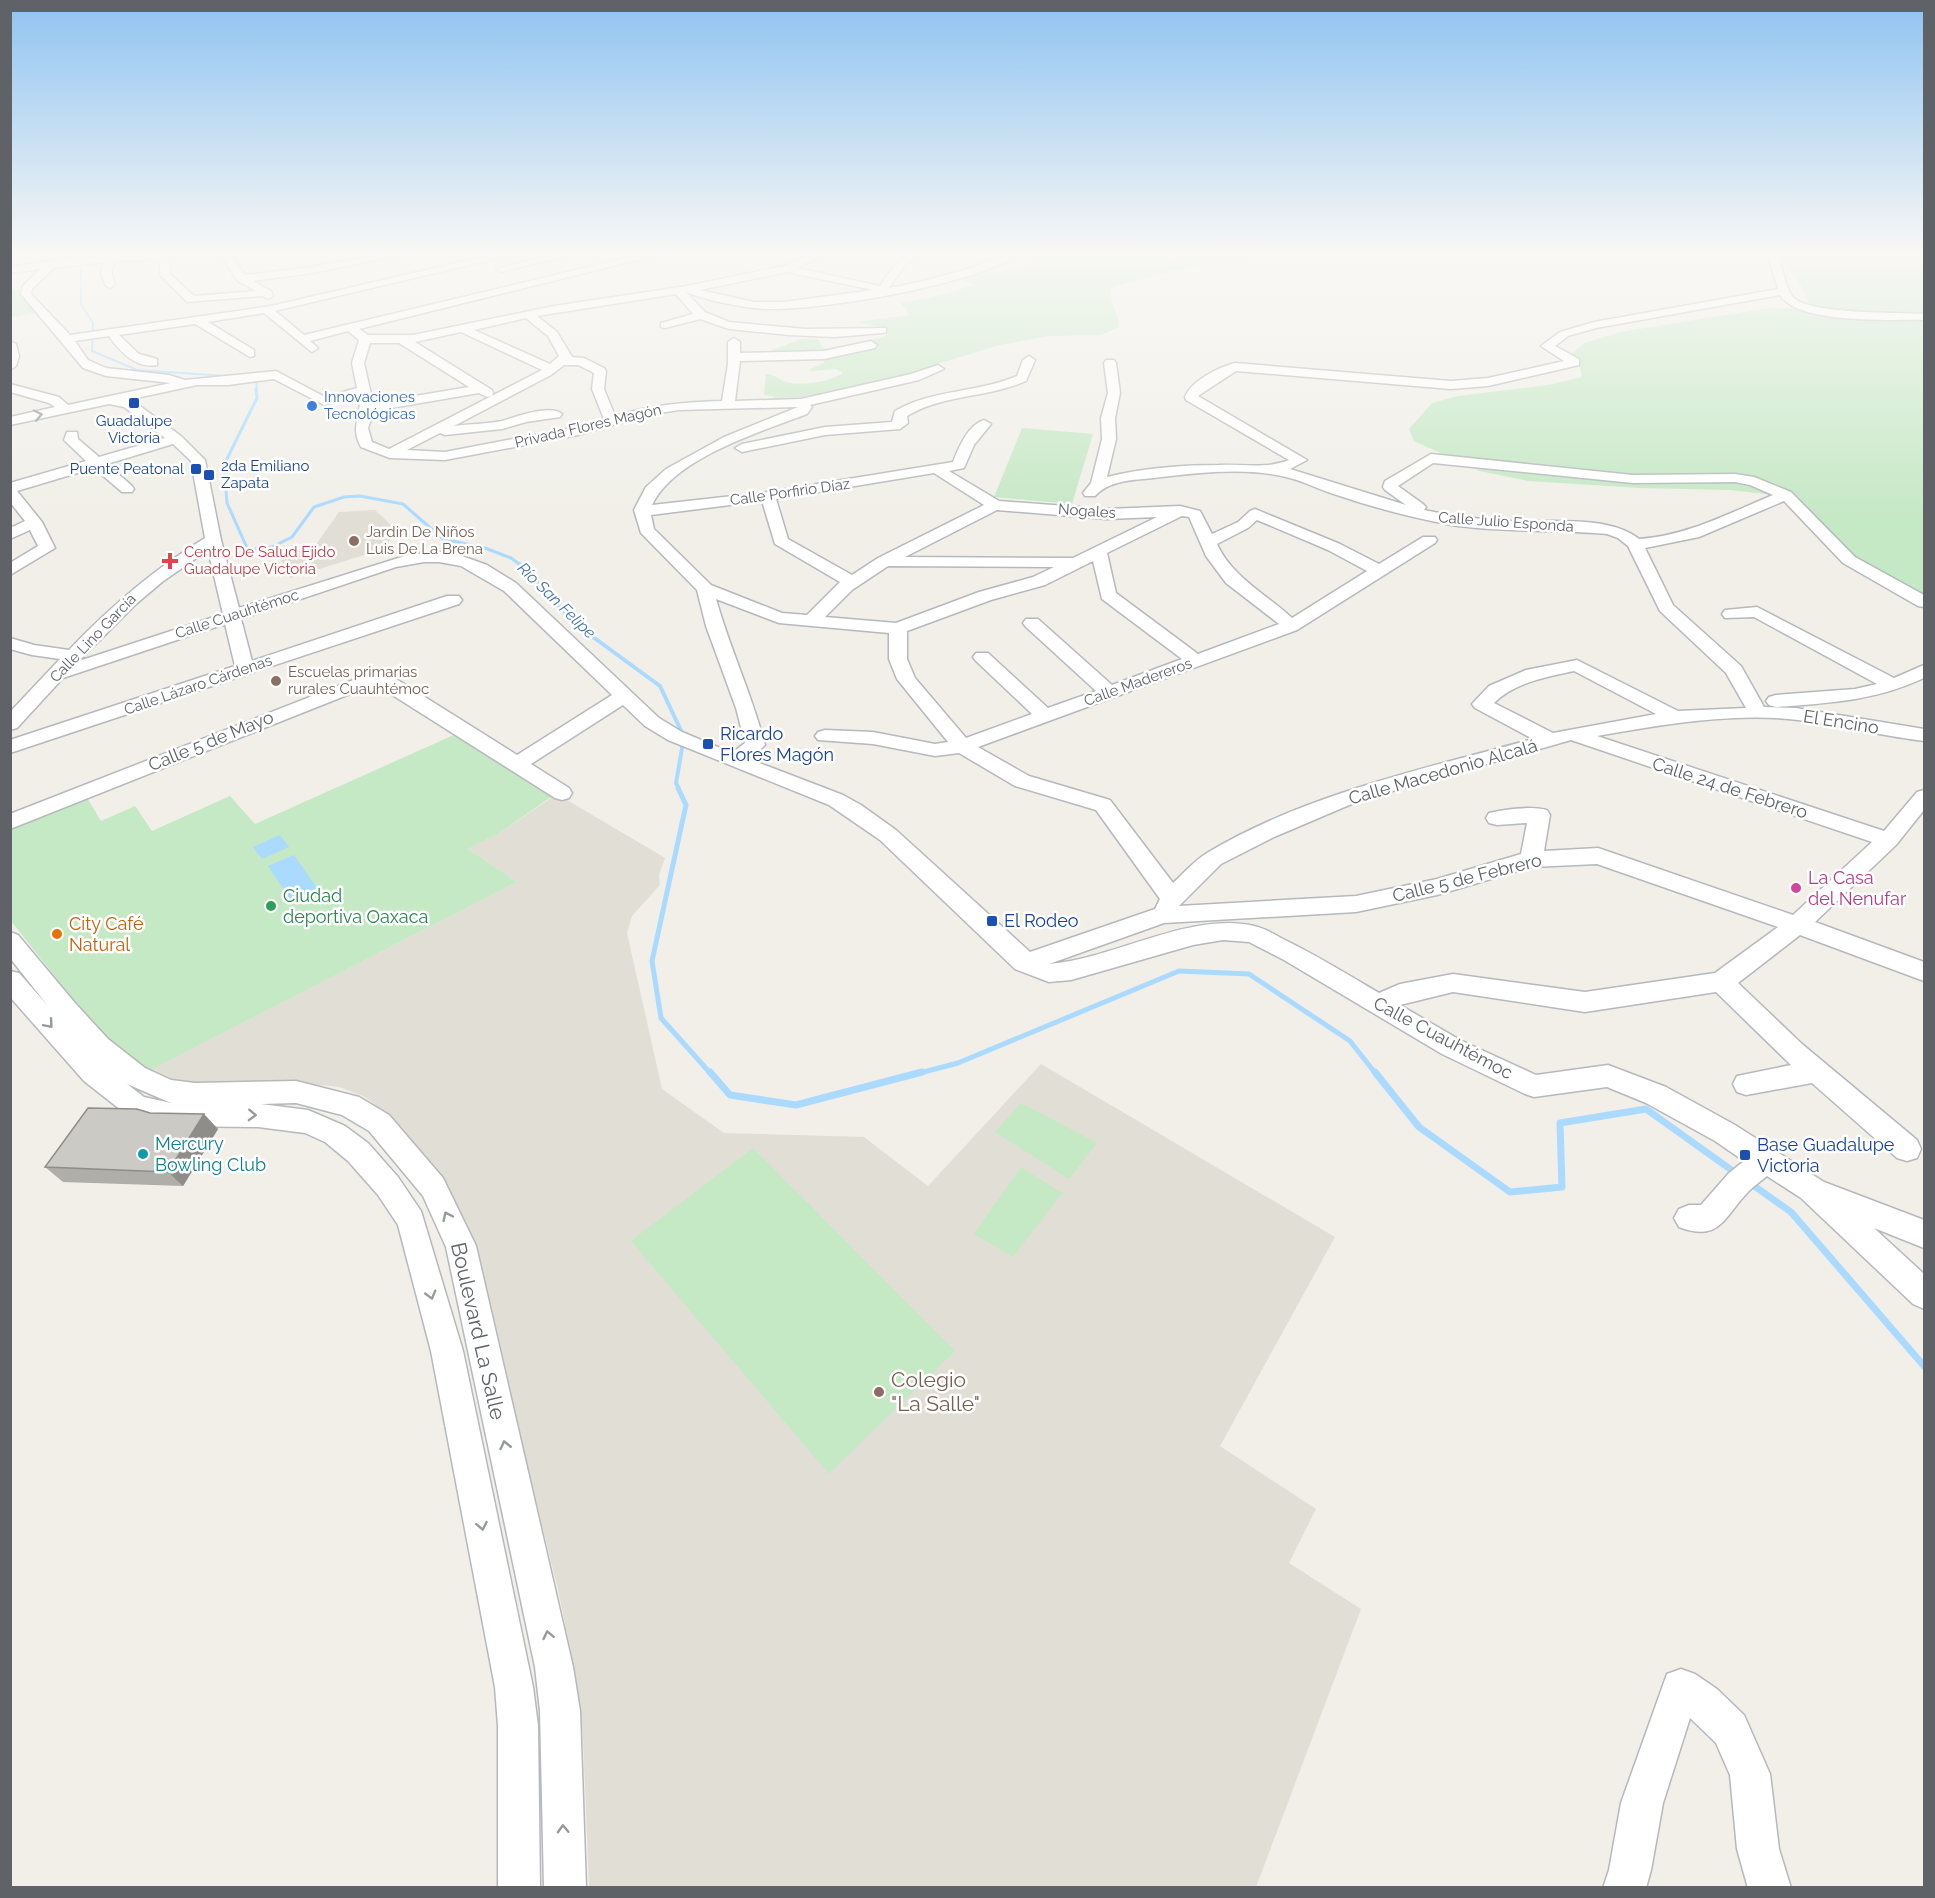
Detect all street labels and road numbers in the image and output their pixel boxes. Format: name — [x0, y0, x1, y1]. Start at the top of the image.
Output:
street label: Privada Flores Magón — [513, 400, 663, 452]
street label: Calle Porfirio Díaz — [729, 475, 851, 509]
street label: Nogales — [1057, 500, 1117, 522]
street label: Calle Julio Esponda — [1438, 508, 1574, 536]
street label: Calle Cuauhtémoc — [173, 586, 301, 642]
street label: Calle Lino García — [46, 590, 140, 686]
street label: Calle Lázaro Cárdenas — [122, 651, 274, 719]
street label: Calle Madereros — [1082, 654, 1194, 710]
street label: El Encino — [1802, 705, 1881, 738]
street label: Calle 5 de Mayo — [145, 706, 277, 775]
street label: Calle Macedonio Alcalá — [1346, 734, 1540, 809]
street label: Calle 24 de Febrero — [1650, 752, 1811, 823]
street label: Calle 5 de Febrero — [1390, 849, 1544, 906]
street label: Calle Cuauhtémoc — [1370, 992, 1517, 1083]
street label: Boulevard La Salle — [446, 1240, 511, 1422]

